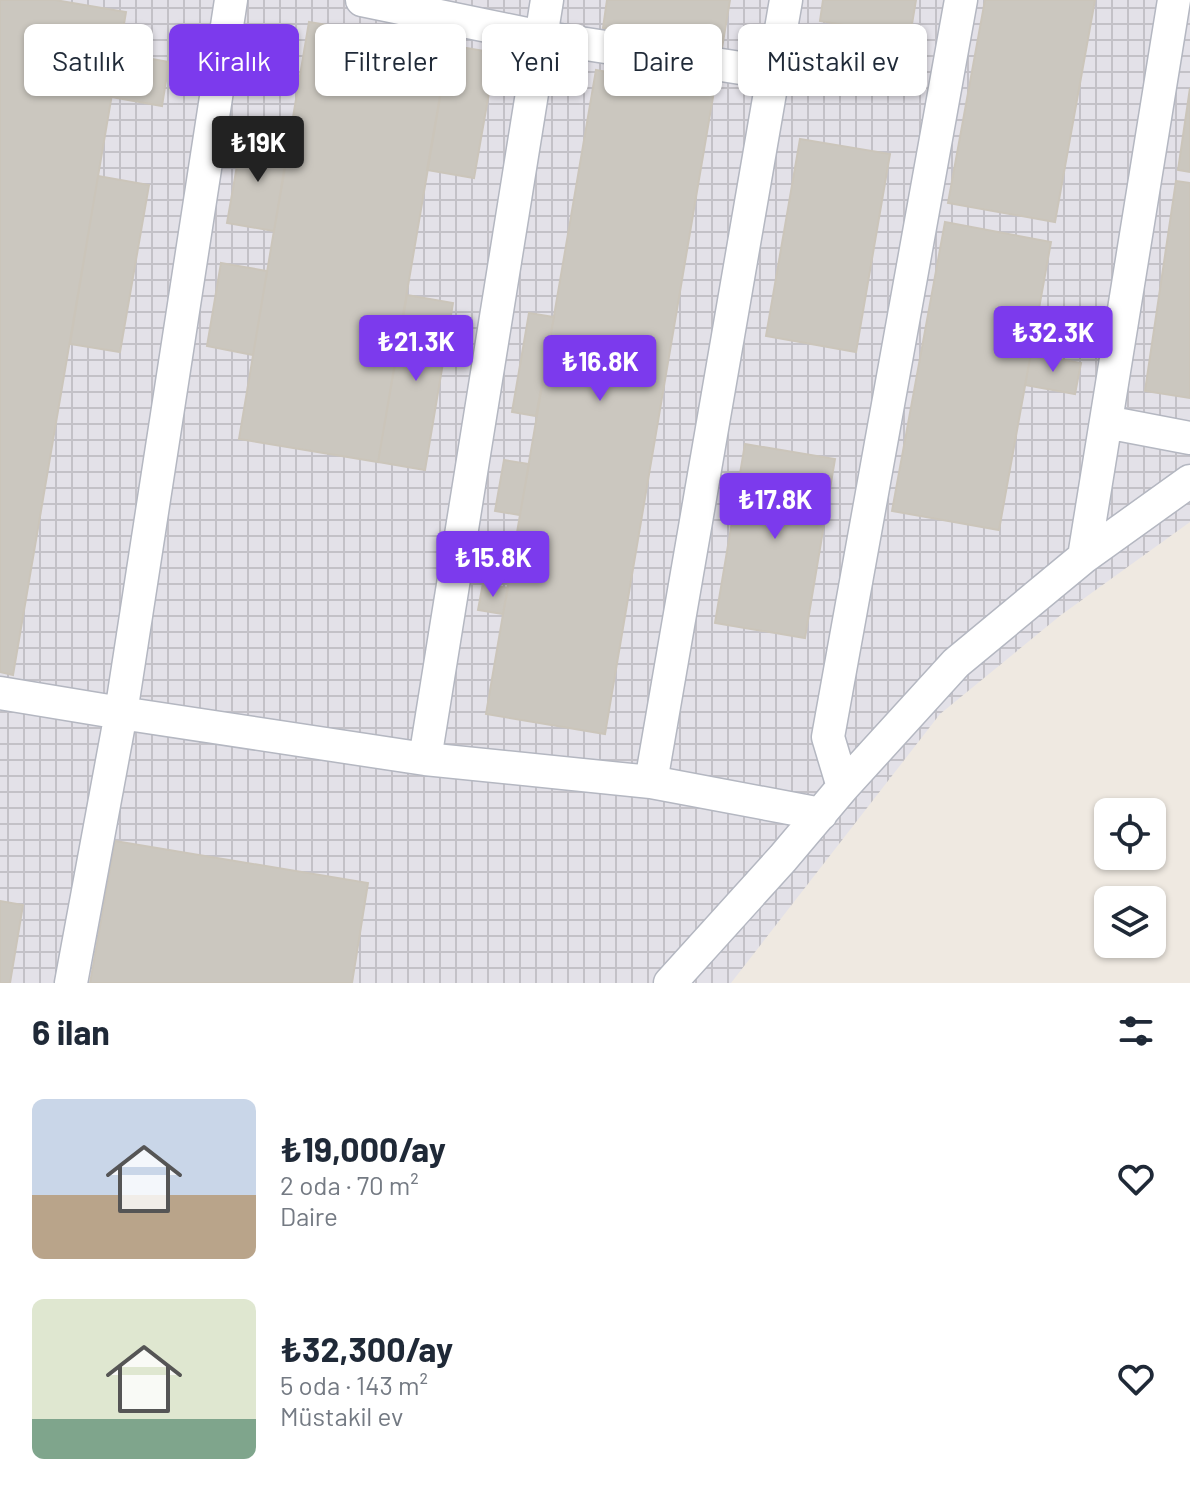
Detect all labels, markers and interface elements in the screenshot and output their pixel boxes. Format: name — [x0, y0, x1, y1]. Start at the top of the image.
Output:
chip: Satılık — [24, 24, 153, 96]
chip: Kiralık — [169, 24, 299, 96]
chip: Filtreler — [315, 24, 466, 96]
chip: Yeni — [482, 24, 588, 96]
chip: Daire — [604, 24, 722, 96]
chip: Müstakil ev — [738, 24, 927, 96]
pin: ₺19K — [211, 116, 305, 184]
text: ₺19K — [230, 126, 286, 157]
pin: ₺32.3K — [988, 306, 1118, 374]
pin: ₺21.3K — [351, 315, 481, 383]
text: ₺32.3K — [1012, 316, 1094, 347]
text: ₺21.3K — [377, 325, 455, 356]
pin: ₺16.8K — [535, 335, 665, 403]
text: ₺16.8K — [561, 345, 639, 376]
pin: ₺17.8K — [710, 473, 840, 541]
text: ₺17.8K — [738, 483, 812, 514]
pin: ₺15.8K — [428, 531, 558, 599]
text: ₺15.8K — [454, 541, 532, 572]
map controls — [1094, 798, 1166, 958]
button: locate — [1094, 798, 1166, 870]
button: layers — [1094, 886, 1166, 958]
icon: filters — [1114, 1009, 1158, 1053]
text: 6 ilan — [32, 1011, 110, 1052]
text: ₺19,000/ay — [280, 1128, 446, 1169]
icon: home — [96, 1131, 192, 1227]
icon: heart — [1114, 1157, 1158, 1201]
text: 2 oda · 70 m² — [280, 1169, 419, 1200]
text: Daire — [280, 1200, 338, 1231]
text: ₺32,300/ay — [280, 1328, 453, 1369]
icon: home — [96, 1331, 192, 1427]
icon: heart — [1114, 1357, 1158, 1401]
text: 5 oda · 143 m² — [280, 1369, 428, 1400]
text: Müstakil ev — [280, 1400, 403, 1431]

